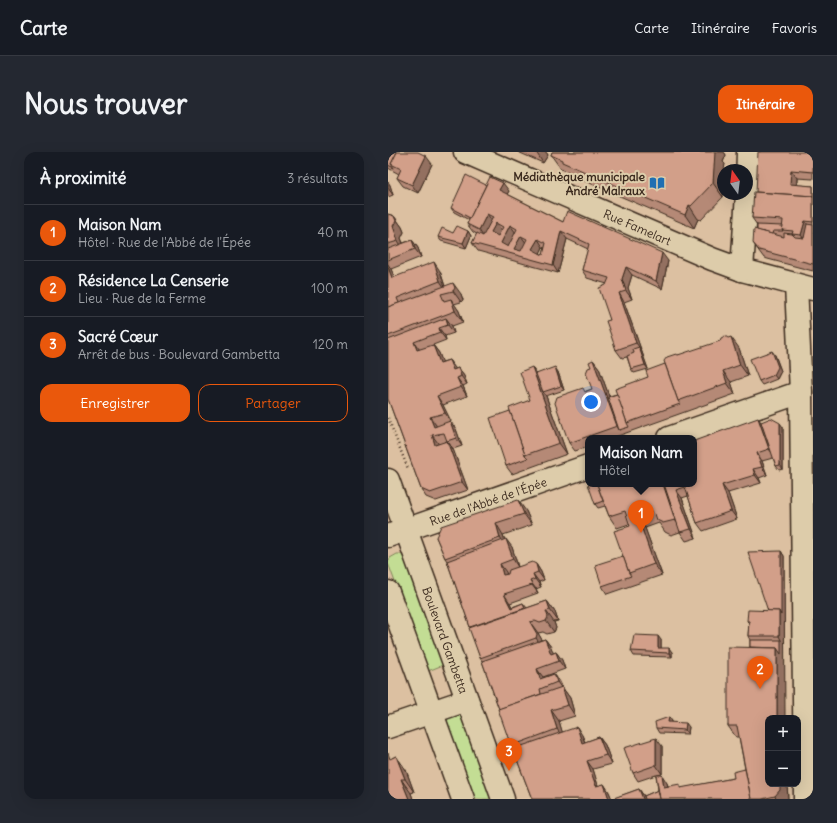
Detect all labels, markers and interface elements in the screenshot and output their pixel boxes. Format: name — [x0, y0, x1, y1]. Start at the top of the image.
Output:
text: Carte — [20, 16, 67, 40]
text: Carte — [634, 19, 669, 37]
text: Itinéraire — [691, 19, 750, 37]
text: Favoris — [772, 19, 817, 37]
button: Itinéraire — [718, 85, 813, 123]
text: Nous trouver — [24, 86, 187, 122]
north arrow — [717, 164, 753, 200]
text: À proximité — [40, 167, 126, 189]
place label: Médiathèque municipale André Malraux — [513, 169, 646, 198]
text: 3 résultats — [287, 170, 348, 187]
library icon: Médiathèque municipale André Malraux — [648, 174, 666, 192]
street label: Rue Famelart — [601, 205, 674, 248]
text: Maison Nam — [78, 215, 161, 234]
text: 1 — [50, 224, 56, 241]
text: 40 m — [317, 224, 348, 241]
text: Hôtel · Rue de l'Abbé de l'Épée — [78, 234, 251, 251]
text: Résidence La Censerie — [78, 271, 229, 290]
text: 2 — [49, 280, 57, 297]
text: 100 m — [311, 280, 348, 297]
text: Lieu · Rue de la Ferme — [78, 290, 206, 307]
text: Sacré Cœur — [78, 327, 158, 346]
text: 3 — [49, 336, 57, 353]
text: 120 m — [313, 336, 348, 353]
text: Arrêt de bus · Boulevard Gambetta — [78, 346, 280, 363]
button: Enregistrer — [40, 384, 190, 422]
button: Partager — [198, 384, 348, 422]
your location — [581, 392, 601, 412]
popup — [585, 435, 697, 487]
text: Maison Nam — [599, 443, 683, 462]
text: Hôtel — [599, 462, 630, 479]
street label: Rue de l'Abbé de l'Épée — [427, 474, 549, 528]
pin: 1 — [628, 500, 654, 533]
street label: Boulevard Gambetta — [420, 585, 472, 695]
pin: 2 — [747, 656, 773, 689]
map controls — [765, 715, 801, 787]
button: + — [765, 715, 801, 751]
pin: 3 — [496, 738, 522, 771]
button: − — [765, 751, 801, 787]

